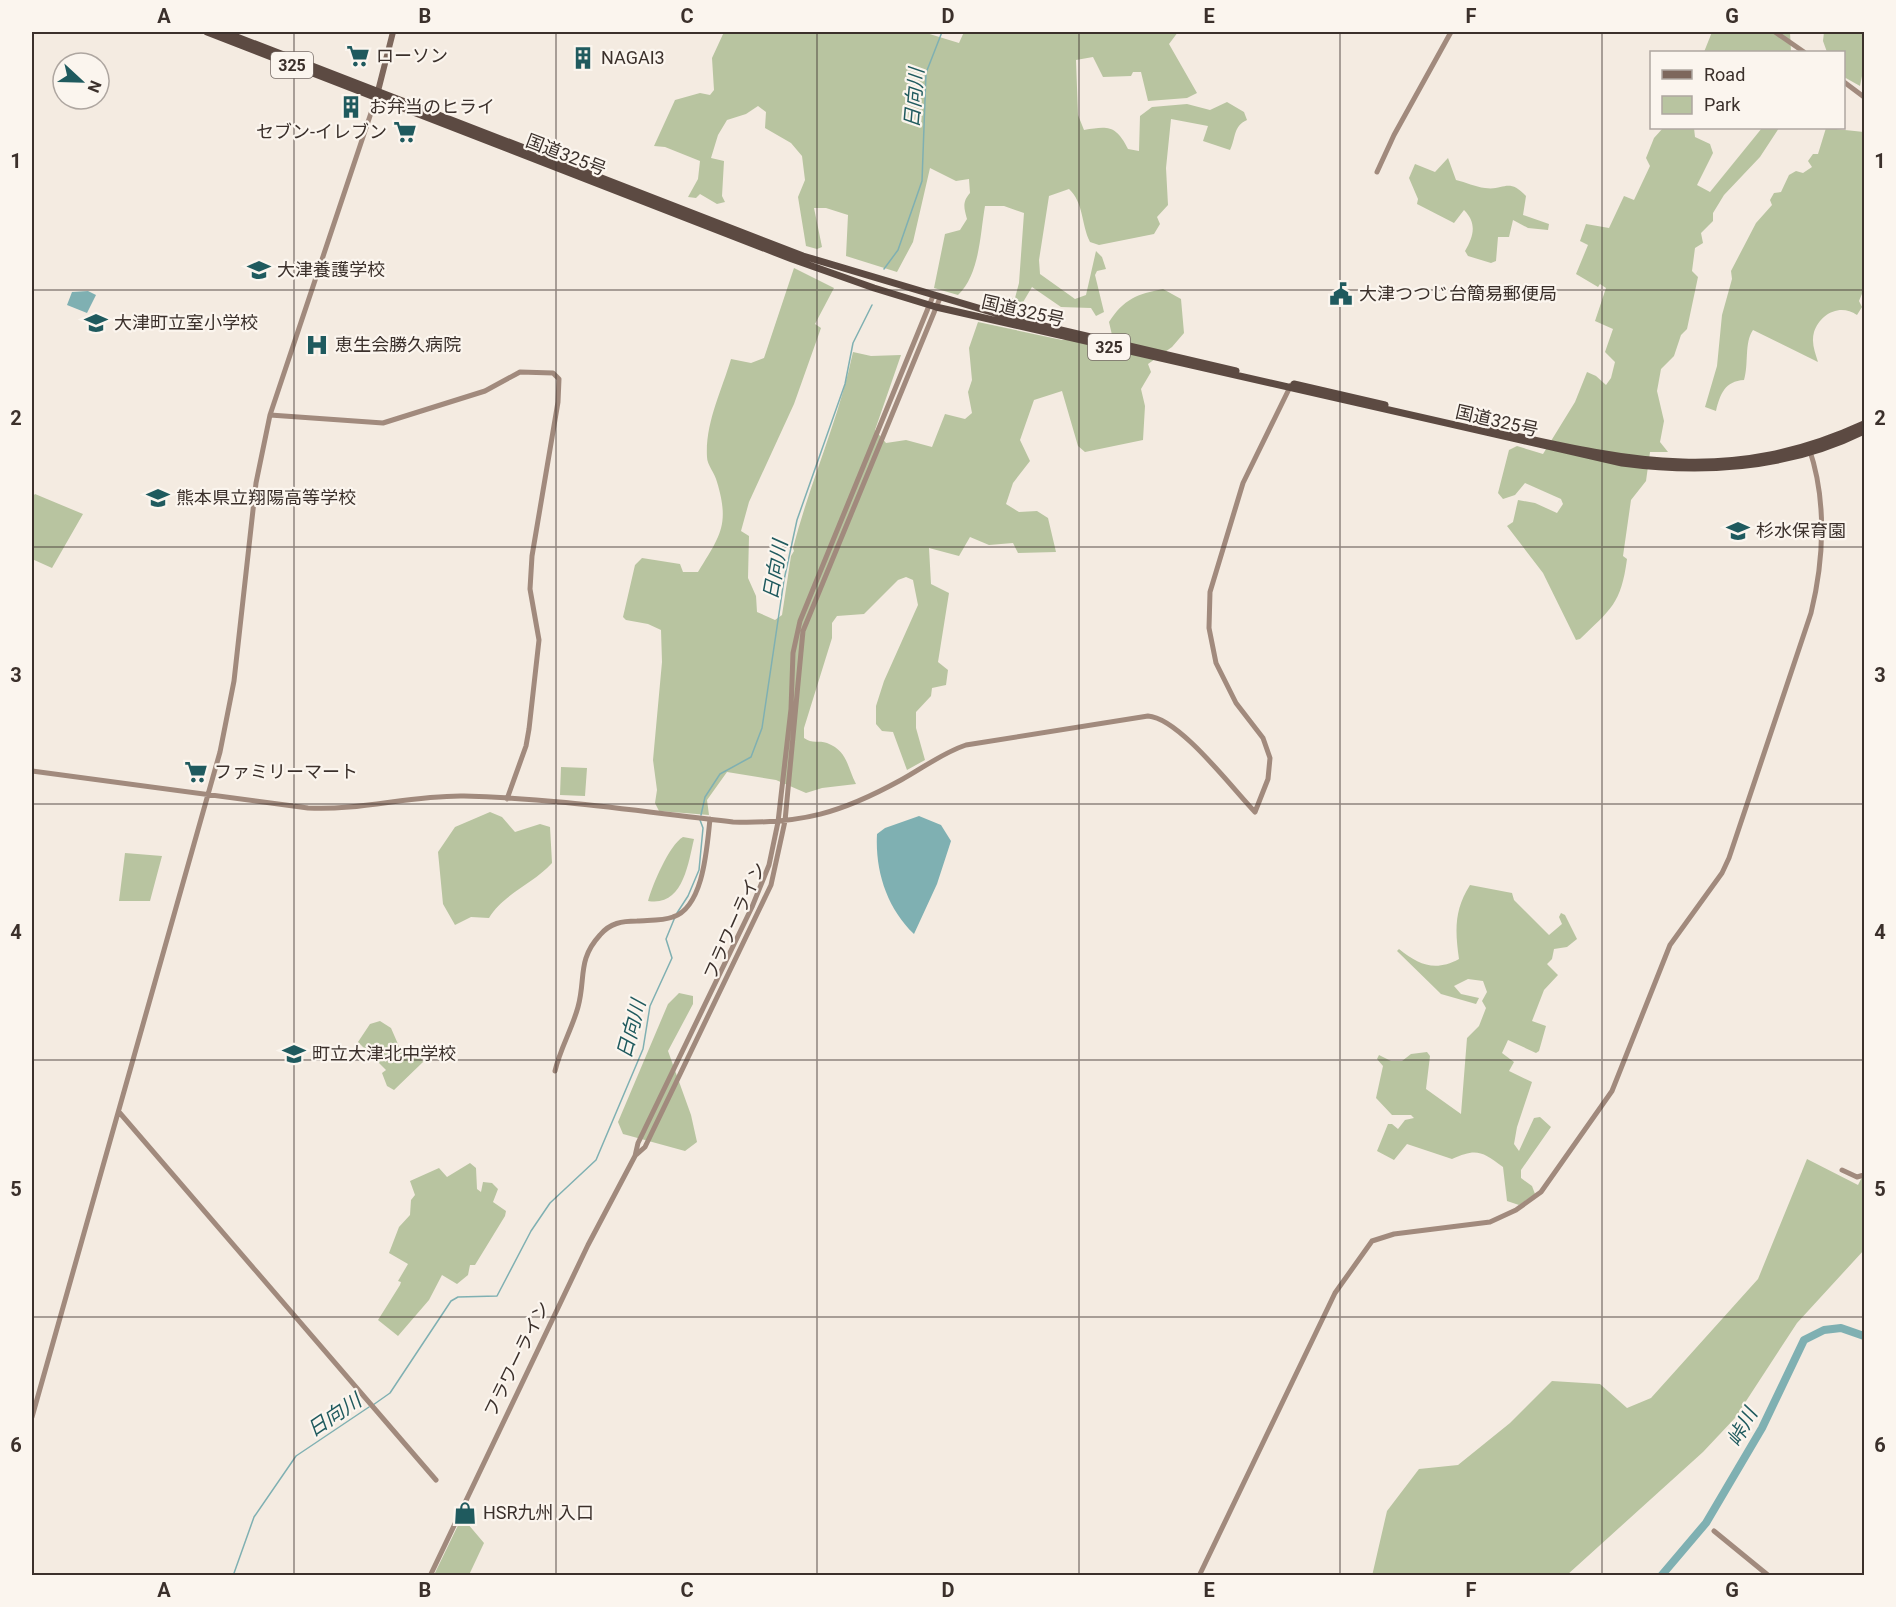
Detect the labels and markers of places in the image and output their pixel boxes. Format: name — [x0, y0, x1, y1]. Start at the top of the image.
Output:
supermarket icon: ローソン — [345, 43, 371, 69]
place label: ローソン — [376, 45, 448, 66]
building icon: NAGAI3 — [570, 45, 596, 71]
place label: NAGAI3 — [601, 47, 665, 68]
building icon: お弁当のヒライ — [338, 94, 364, 120]
place label: お弁当のヒライ — [369, 96, 495, 117]
supermarket icon: セブン-イレブン — [392, 119, 418, 145]
place label: セブン-イレブン — [256, 121, 387, 142]
school or university icon: 大津養護学校 — [246, 257, 272, 283]
place label: 大津養護学校 — [277, 259, 385, 280]
public building icon: 大津つつじ台簡易郵便局 — [1328, 281, 1354, 307]
place label: 大津つつじ台簡易郵便局 — [1359, 283, 1557, 304]
school or university icon: 大津町立室小学校 — [83, 310, 109, 336]
place label: 大津町立室小学校 — [114, 312, 258, 333]
hospital icon: 恵生会勝久病院 — [304, 332, 330, 358]
place label: 恵生会勝久病院 — [335, 334, 461, 355]
school or university icon: 熊本県立翔陽高等学校 — [145, 485, 171, 511]
place label: 熊本県立翔陽高等学校 — [176, 487, 356, 508]
school or university icon: 杉水保育園 — [1725, 518, 1751, 544]
place label: 杉水保育園 — [1756, 520, 1846, 541]
supermarket icon: ファミリーマート — [183, 759, 209, 785]
place label: ファミリーマート — [214, 761, 358, 782]
school or university icon: 町立大津北中学校 — [281, 1041, 307, 1067]
place label: 町立大津北中学校 — [312, 1043, 456, 1064]
shop icon: HSR九州 入口 — [452, 1500, 478, 1526]
place label: HSR九州 入口 — [483, 1502, 594, 1523]

